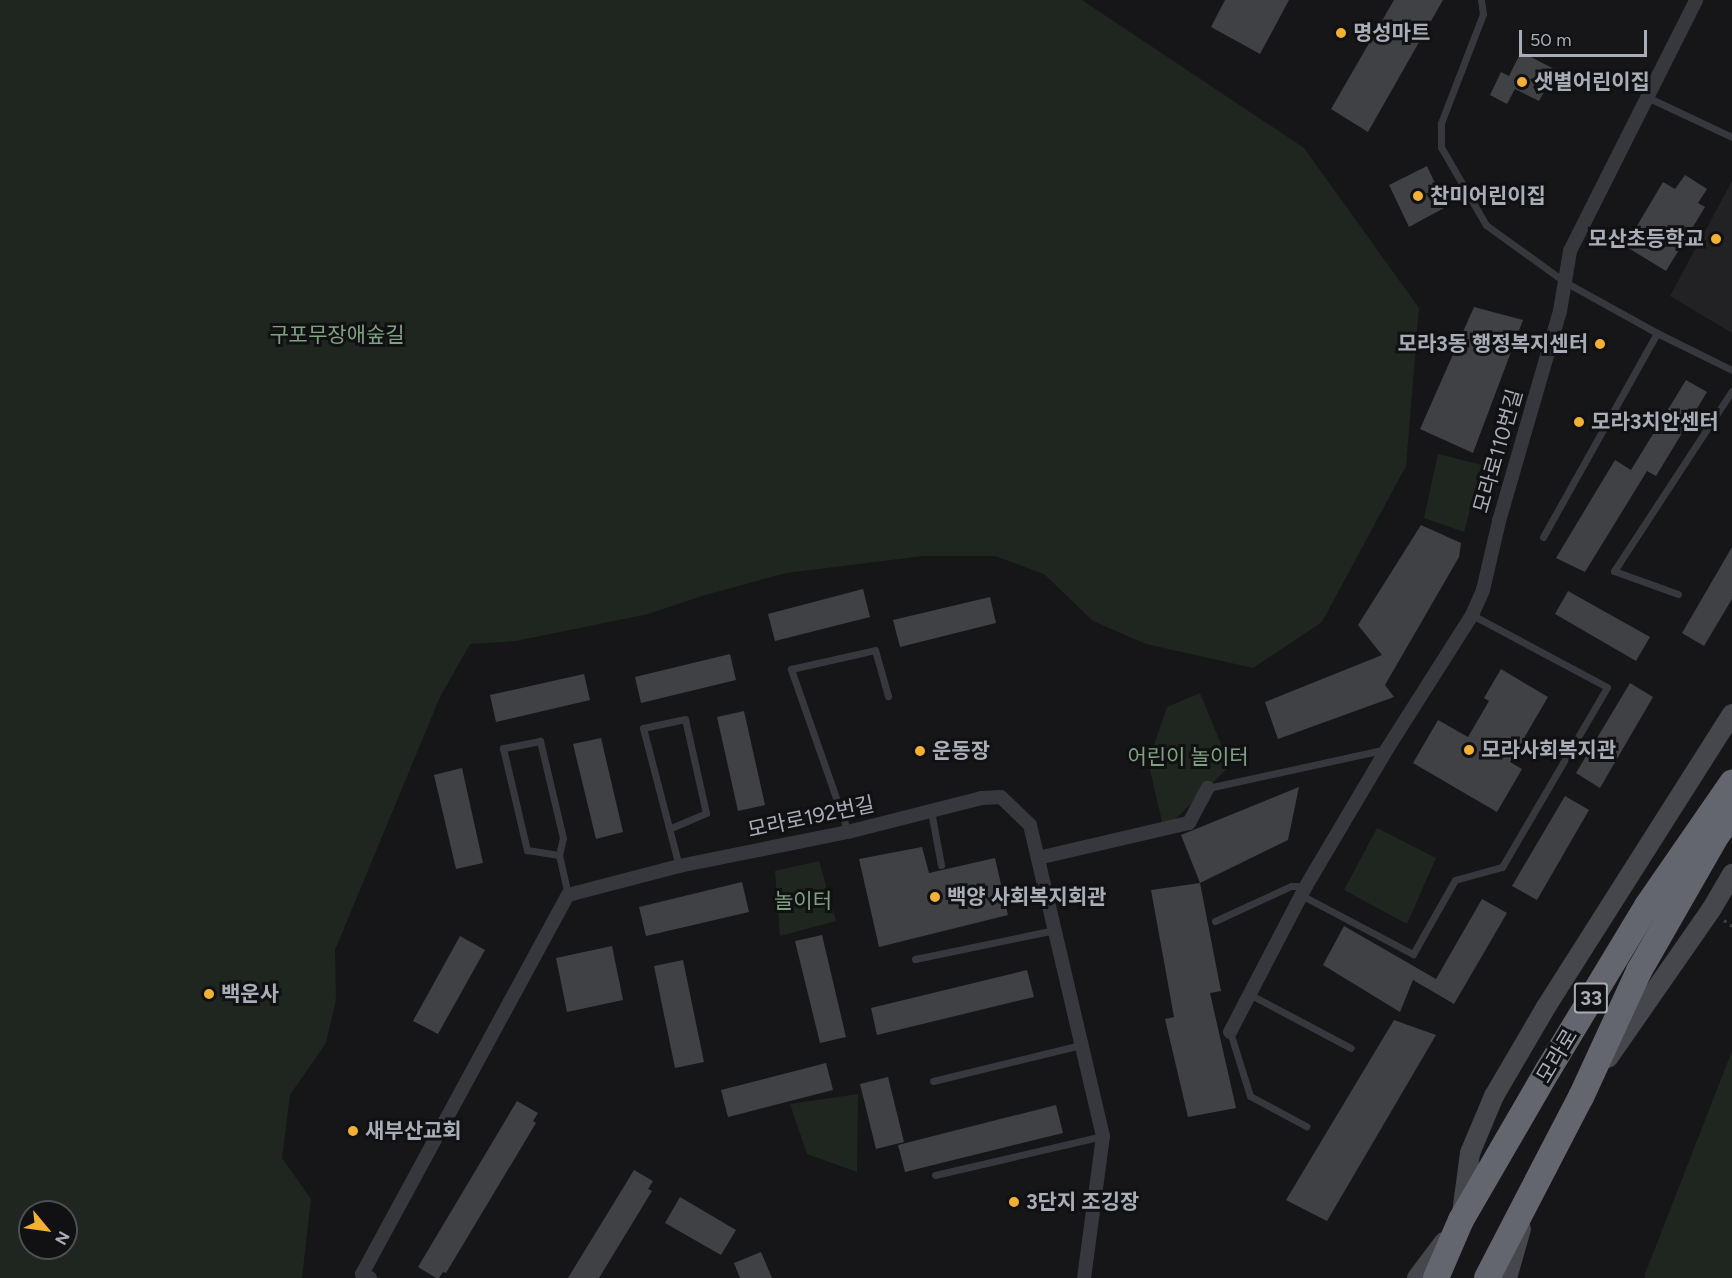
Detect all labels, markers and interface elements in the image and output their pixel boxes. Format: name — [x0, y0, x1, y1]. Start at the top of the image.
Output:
scale bar — [1522, 18, 1650, 56]
place label: 명성마트 — [1353, 20, 1430, 46]
marker: 명성마트 — [1334, 26, 1348, 40]
text: 50 m — [1530, 29, 1572, 51]
place label: 샛별어린이집 — [1534, 69, 1650, 95]
marker: 샛별어린이집 — [1515, 75, 1529, 89]
place label: 찬미어린이집 — [1430, 183, 1546, 209]
marker: 찬미어린이집 — [1411, 189, 1425, 203]
place label: 모산초등학교 — [1588, 226, 1704, 252]
marker: 모산초등학교 — [1709, 232, 1723, 246]
park label: 구포무장애숲길 — [269, 322, 405, 348]
place label: 모라3동 행정복지센터 — [1397, 331, 1588, 357]
marker: 모라3동 행정복지센터 — [1593, 337, 1607, 351]
street label: 모라로110번길 — [1468, 386, 1528, 516]
place label: 모라3치안센터 — [1591, 409, 1719, 435]
marker: 모라3치안센터 — [1572, 415, 1586, 429]
place label: 모라사회복지관 — [1481, 737, 1616, 763]
place label: 운동장 — [932, 738, 990, 764]
marker: 모라사회복지관 — [1462, 743, 1476, 757]
marker: 운동장 — [913, 744, 927, 758]
park label: 어린이 놀이터 — [1127, 744, 1249, 770]
street label: 모라로192번길 — [745, 791, 877, 843]
place label: 백양 사회복지회관 — [947, 884, 1107, 910]
park label: 놀이터 — [774, 888, 832, 914]
marker: 백양 사회복지회관 — [928, 890, 942, 904]
place label: 백운사 — [221, 981, 279, 1007]
road number: 33 — [1573, 981, 1609, 1015]
marker: 백운사 — [202, 987, 216, 1001]
street label: 모라로 — [1531, 1025, 1583, 1087]
place label: 새부산교회 — [365, 1118, 462, 1144]
marker: 새부산교회 — [346, 1124, 360, 1138]
place label: 3단지 조깅장 — [1026, 1189, 1139, 1215]
marker: 3단지 조깅장 — [1007, 1195, 1021, 1209]
north arrow — [18, 1200, 78, 1260]
text: N — [51, 1228, 74, 1248]

